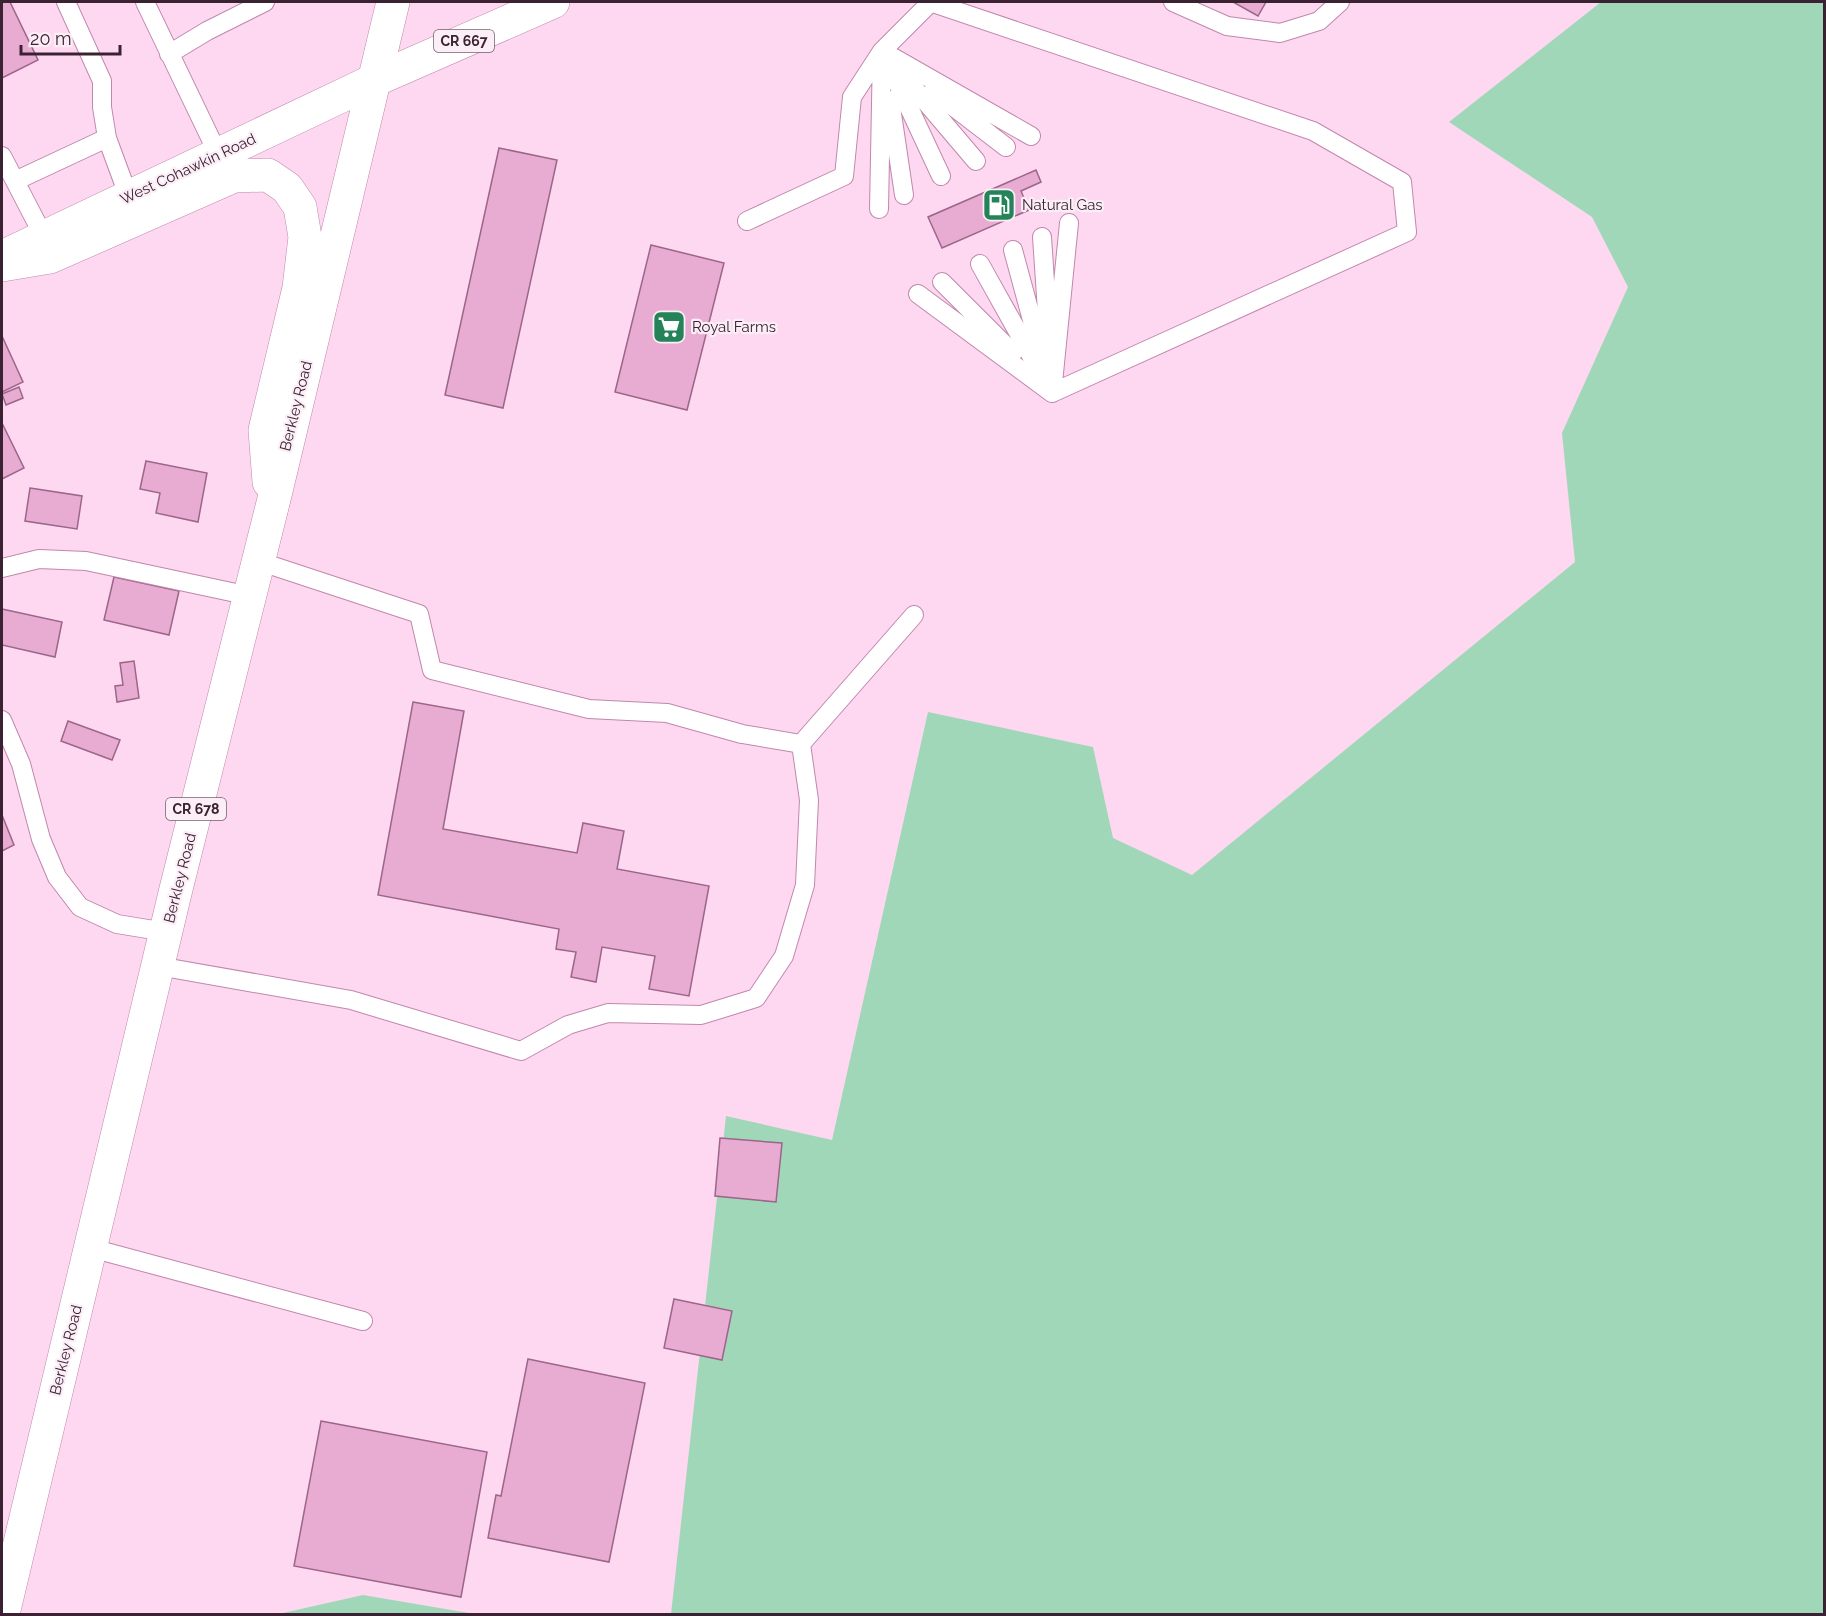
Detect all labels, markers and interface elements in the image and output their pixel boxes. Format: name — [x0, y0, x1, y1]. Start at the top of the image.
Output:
scale bar — [21, 18, 120, 56]
text: 20 m — [30, 28, 72, 49]
road number: CR 667 — [434, 30, 494, 52]
street label: West Cohawkin Road — [117, 130, 259, 208]
fuel station icon: Natural Gas — [981, 187, 1017, 223]
place label: Natural Gas — [1022, 196, 1103, 214]
supermarket icon: Royal Farms — [651, 309, 687, 345]
place label: Royal Farms — [692, 318, 776, 336]
street label: Berkley Road — [276, 359, 316, 453]
road number: CR 678 — [166, 798, 226, 820]
street label: Berkley Road — [160, 831, 200, 925]
street label: Berkley Road — [46, 1303, 86, 1397]

